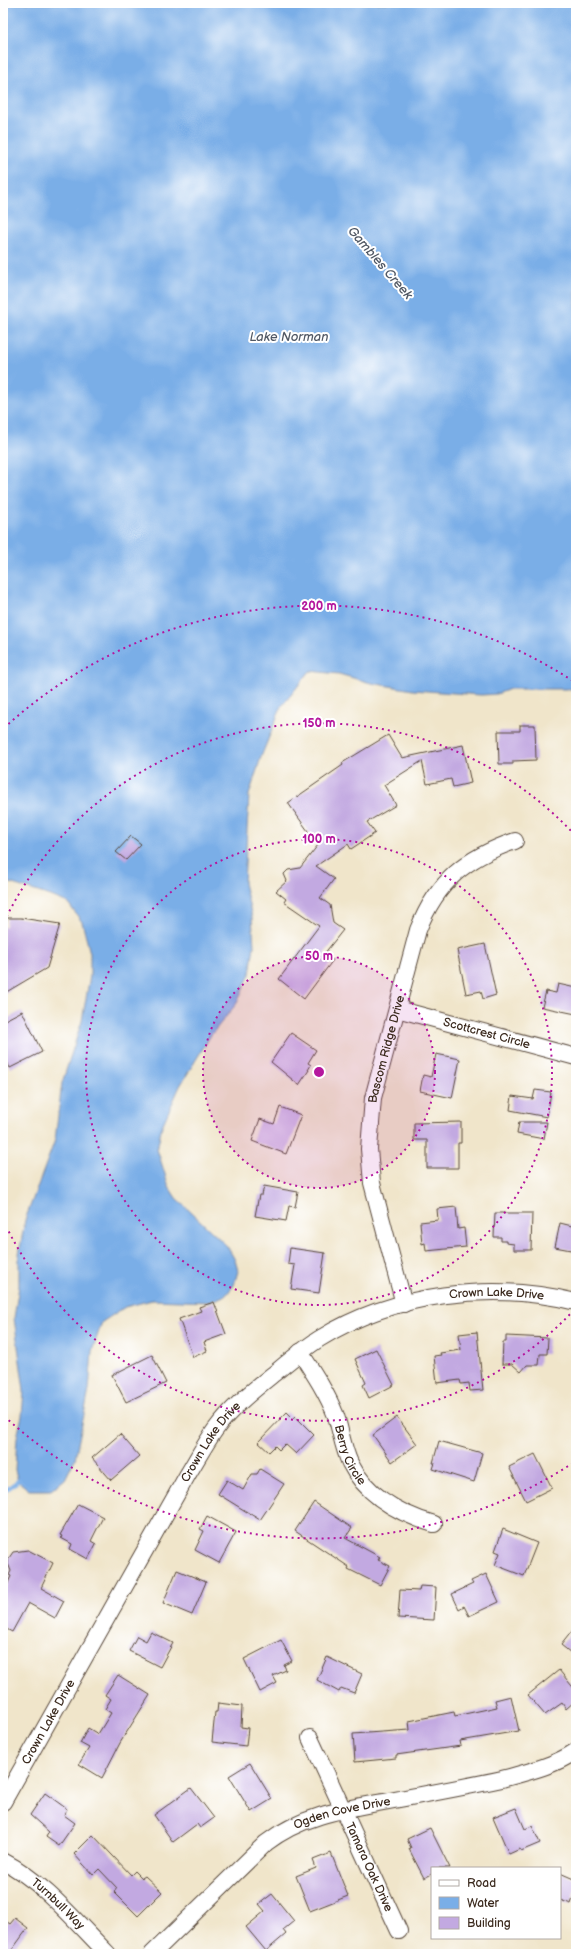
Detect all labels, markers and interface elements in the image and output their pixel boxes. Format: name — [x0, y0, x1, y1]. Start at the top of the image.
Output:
water label: Gambles Creek — [344, 223, 416, 303]
water label: Lake Norman — [250, 329, 328, 345]
text: 200 m — [301, 599, 337, 614]
text: 150 m — [303, 716, 335, 731]
text: 100 m — [302, 832, 336, 847]
text: 50 m — [305, 949, 333, 964]
street label: Bascom Ridge Drive — [365, 994, 408, 1104]
street label: Scottcrest Circle — [442, 1014, 532, 1052]
centre of rings — [312, 1065, 326, 1079]
street label: Crown Lake Drive — [448, 1284, 545, 1303]
street label: Crown Lake Drive — [177, 1398, 244, 1485]
street label: Berry Circle — [331, 1423, 369, 1488]
street label: Crown Lake Drive — [18, 1677, 78, 1767]
street label: Ogden Cove Drive — [291, 1793, 392, 1833]
street label: Tamara Oak Drive — [342, 1820, 397, 1914]
legend — [431, 1867, 561, 1939]
street label: Turnbull Way — [28, 1875, 88, 1933]
text: Road — [467, 1876, 496, 1891]
text: Water — [467, 1896, 499, 1911]
text: Building — [467, 1916, 511, 1931]

